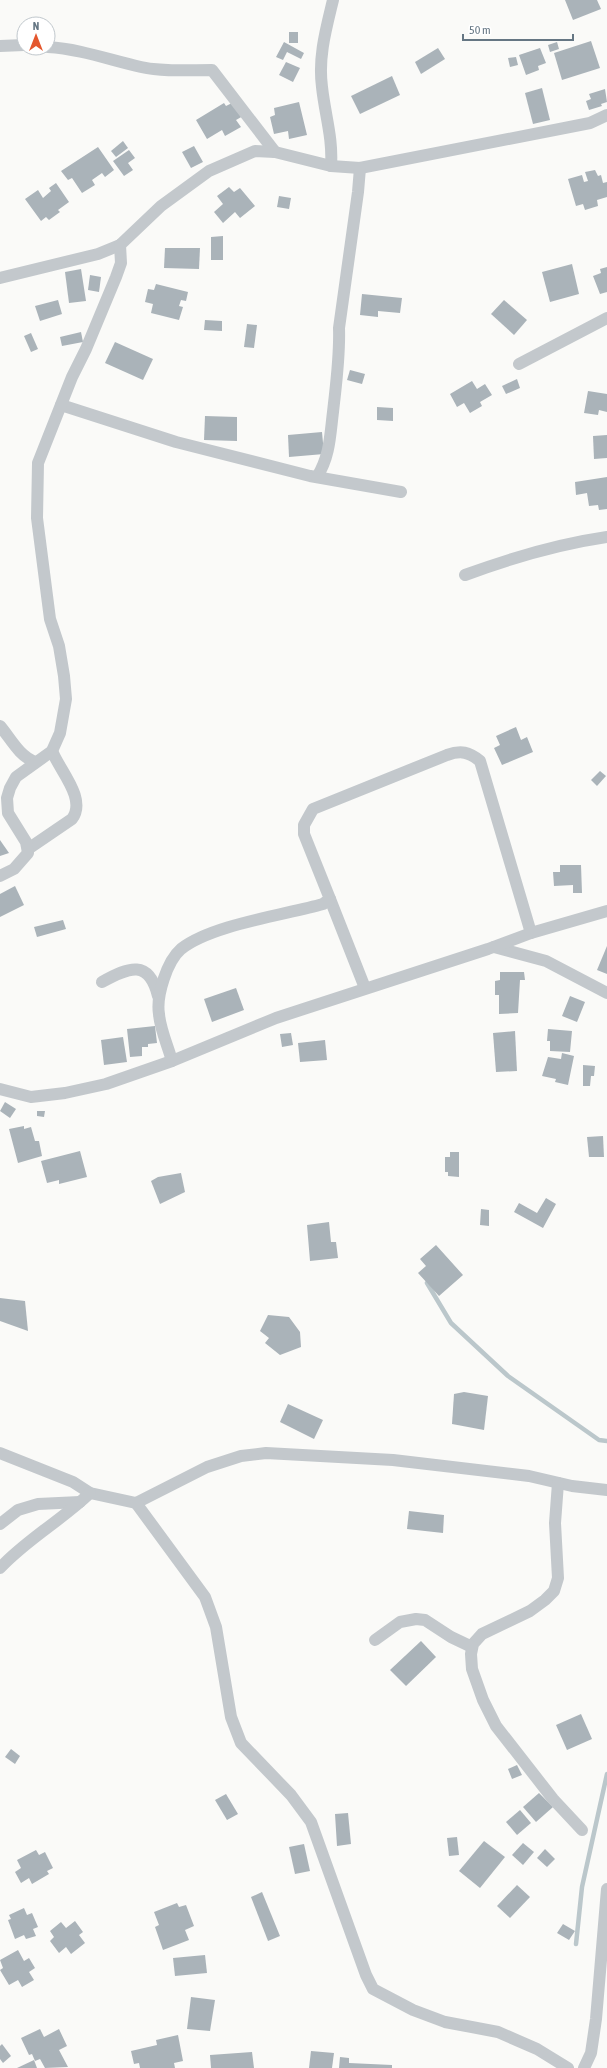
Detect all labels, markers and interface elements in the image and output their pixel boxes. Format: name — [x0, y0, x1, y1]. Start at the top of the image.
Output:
north arrow — [16, 16, 56, 56]
scale bar — [463, 16, 573, 42]
text: N — [33, 20, 39, 32]
text: 50 m — [469, 23, 491, 37]

